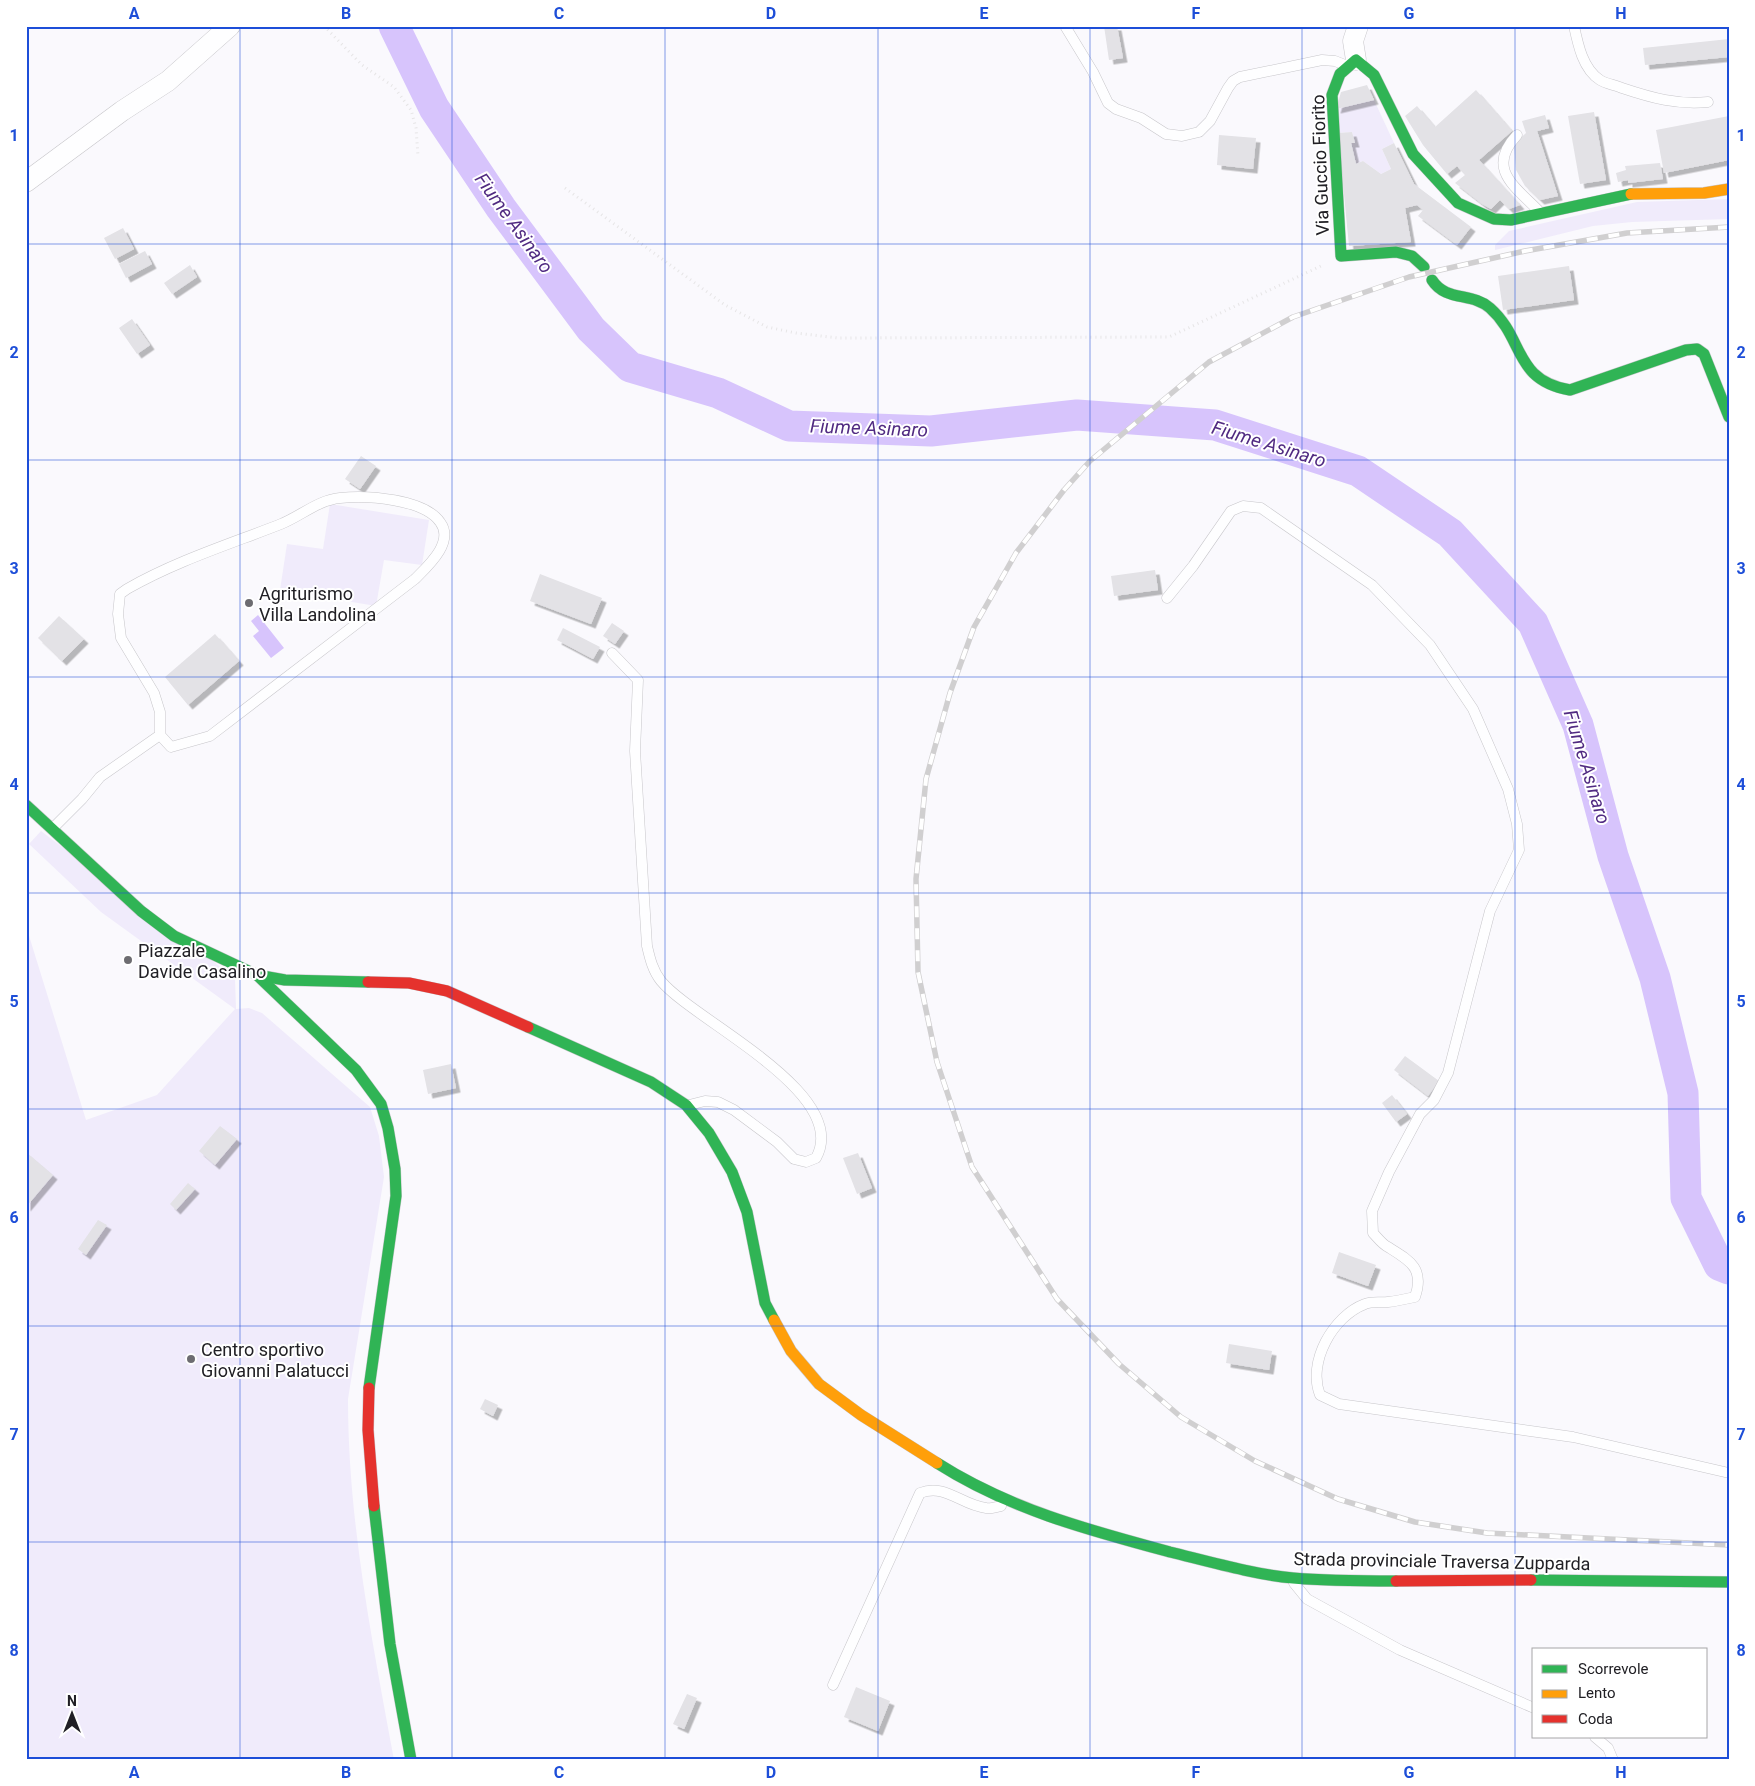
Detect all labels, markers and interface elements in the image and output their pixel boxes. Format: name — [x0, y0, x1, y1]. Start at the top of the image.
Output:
text: A — [129, 4, 140, 23]
text: B — [341, 4, 351, 23]
text: C — [554, 4, 564, 23]
text: D — [766, 4, 776, 23]
text: E — [980, 4, 989, 23]
text: F — [1192, 4, 1201, 23]
text: G — [1404, 4, 1415, 23]
text: H — [1615, 4, 1627, 23]
street label: Via Guccio Fiorito — [1307, 94, 1333, 236]
text: 1 — [9, 126, 19, 145]
text: 1 — [1736, 126, 1746, 145]
water label: Fiume Asinaro — [470, 168, 558, 278]
text: 2 — [9, 343, 19, 362]
text: 2 — [1736, 343, 1746, 362]
water label: Fiume Asinaro — [810, 414, 928, 442]
water label: Fiume Asinaro — [1209, 416, 1329, 472]
text: 3 — [9, 559, 19, 578]
text: 3 — [1736, 559, 1746, 578]
place label: Agriturismo Villa Landolina — [259, 583, 376, 625]
marker: Agriturismo Villa Landolina — [243, 597, 255, 609]
water label: Fiume Asinaro — [1559, 707, 1615, 827]
text: 4 — [9, 775, 19, 794]
text: 4 — [1736, 775, 1746, 794]
place label: Piazzale Davide Casalino — [138, 940, 266, 982]
marker: Piazzale Davide Casalino — [122, 954, 134, 966]
text: 5 — [9, 992, 19, 1011]
text: 5 — [1736, 992, 1746, 1011]
text: 6 — [9, 1208, 19, 1227]
text: 6 — [1736, 1208, 1746, 1227]
place label: Centro sportivo Giovanni Palatucci — [201, 1339, 349, 1381]
marker: Centro sportivo Giovanni Palatucci — [185, 1353, 197, 1365]
text: 7 — [9, 1425, 19, 1444]
text: 7 — [1736, 1425, 1746, 1444]
street label: Strada provinciale Traversa Zupparda — [1293, 1548, 1591, 1574]
text: 8 — [9, 1641, 19, 1660]
text: 8 — [1736, 1641, 1746, 1660]
legend — [1532, 1648, 1708, 1738]
text: Scorrevole — [1578, 1660, 1649, 1678]
text: Lento — [1578, 1684, 1616, 1702]
north arrow — [48, 1688, 98, 1738]
text: N — [67, 1693, 77, 1709]
text: Coda — [1578, 1710, 1613, 1728]
text: A — [129, 1763, 140, 1782]
text: B — [341, 1763, 351, 1782]
text: C — [554, 1763, 564, 1782]
text: D — [766, 1763, 776, 1782]
text: E — [980, 1763, 989, 1782]
text: F — [1192, 1763, 1201, 1782]
text: G — [1404, 1763, 1415, 1782]
text: H — [1615, 1763, 1627, 1782]

